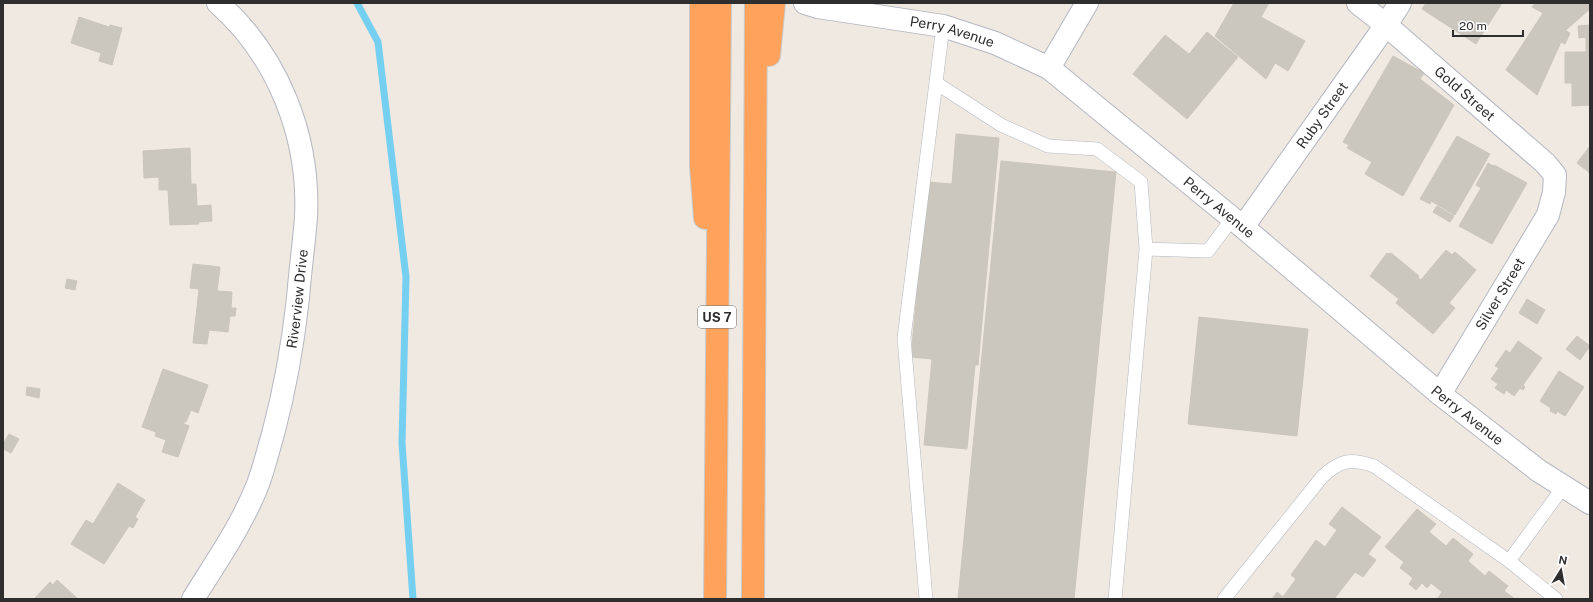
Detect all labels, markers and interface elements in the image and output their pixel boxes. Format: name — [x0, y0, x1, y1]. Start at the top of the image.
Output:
scale bar — [1453, 12, 1523, 38]
street label: Perry Avenue — [909, 13, 996, 50]
text: 20 m — [1459, 19, 1487, 33]
street label: Gold Street — [1431, 63, 1498, 124]
street label: Ruby Street — [1293, 79, 1351, 151]
street label: Perry Avenue — [1180, 174, 1258, 241]
street label: Riverview Drive — [283, 248, 311, 350]
street label: Silver Street — [1472, 255, 1528, 333]
road number: US 7 — [698, 306, 736, 328]
street label: Perry Avenue — [1428, 382, 1507, 448]
north arrow — [1541, 550, 1581, 590]
text: N — [1558, 553, 1568, 567]

